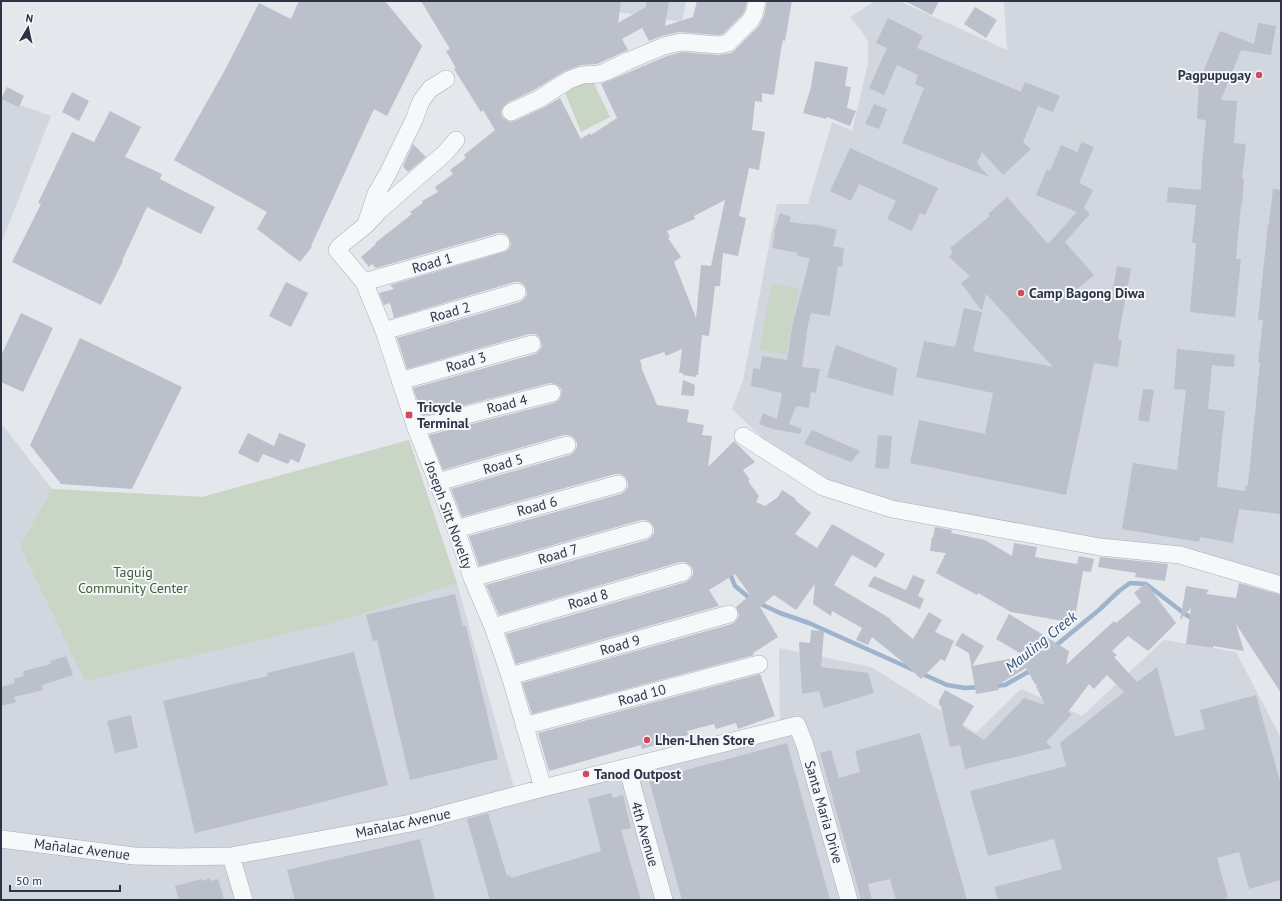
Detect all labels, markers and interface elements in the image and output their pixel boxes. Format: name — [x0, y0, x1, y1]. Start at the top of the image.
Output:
north arrow — [8, 8, 48, 48]
text: N — [25, 11, 34, 26]
place label: Pagpupugay — [1178, 66, 1251, 84]
marker: Pagpupugay — [1254, 70, 1264, 80]
street label: Road 1 — [410, 249, 454, 277]
place label: Camp Bagong Diwa — [1029, 284, 1145, 302]
marker: Camp Bagong Diwa — [1016, 288, 1026, 298]
street label: Road 2 — [428, 298, 472, 326]
street label: Road 3 — [444, 348, 488, 376]
street label: Road 4 — [485, 390, 529, 418]
place label: Tricycle Terminal — [417, 398, 470, 432]
marker: Tricycle Terminal — [404, 410, 414, 420]
street label: Road 5 — [481, 450, 525, 478]
street label: Joseph Sitt Novelty — [421, 458, 477, 572]
street label: Road 6 — [515, 492, 559, 520]
street label: Road 7 — [536, 540, 580, 568]
park label: Taguig Community Center — [78, 563, 188, 597]
street label: Road 8 — [566, 585, 610, 613]
water label: Mauling Creek — [1001, 606, 1081, 676]
street label: Road 9 — [598, 631, 642, 659]
street label: Road 10 — [616, 680, 668, 710]
place label: Lhen-Lhen Store — [655, 731, 755, 749]
marker: Lhen-Lhen Store — [642, 735, 652, 745]
street label: Santa Maria Drive — [801, 759, 847, 865]
place label: Tanod Outpost — [594, 765, 681, 783]
marker: Tanod Outpost — [581, 769, 591, 779]
street label: 4th Avenue — [627, 799, 663, 869]
street label: Mañalac Avenue — [354, 804, 452, 842]
street label: Mañalac Avenue — [33, 834, 131, 864]
scale bar — [10, 867, 120, 893]
text: 50 m — [16, 873, 42, 888]

